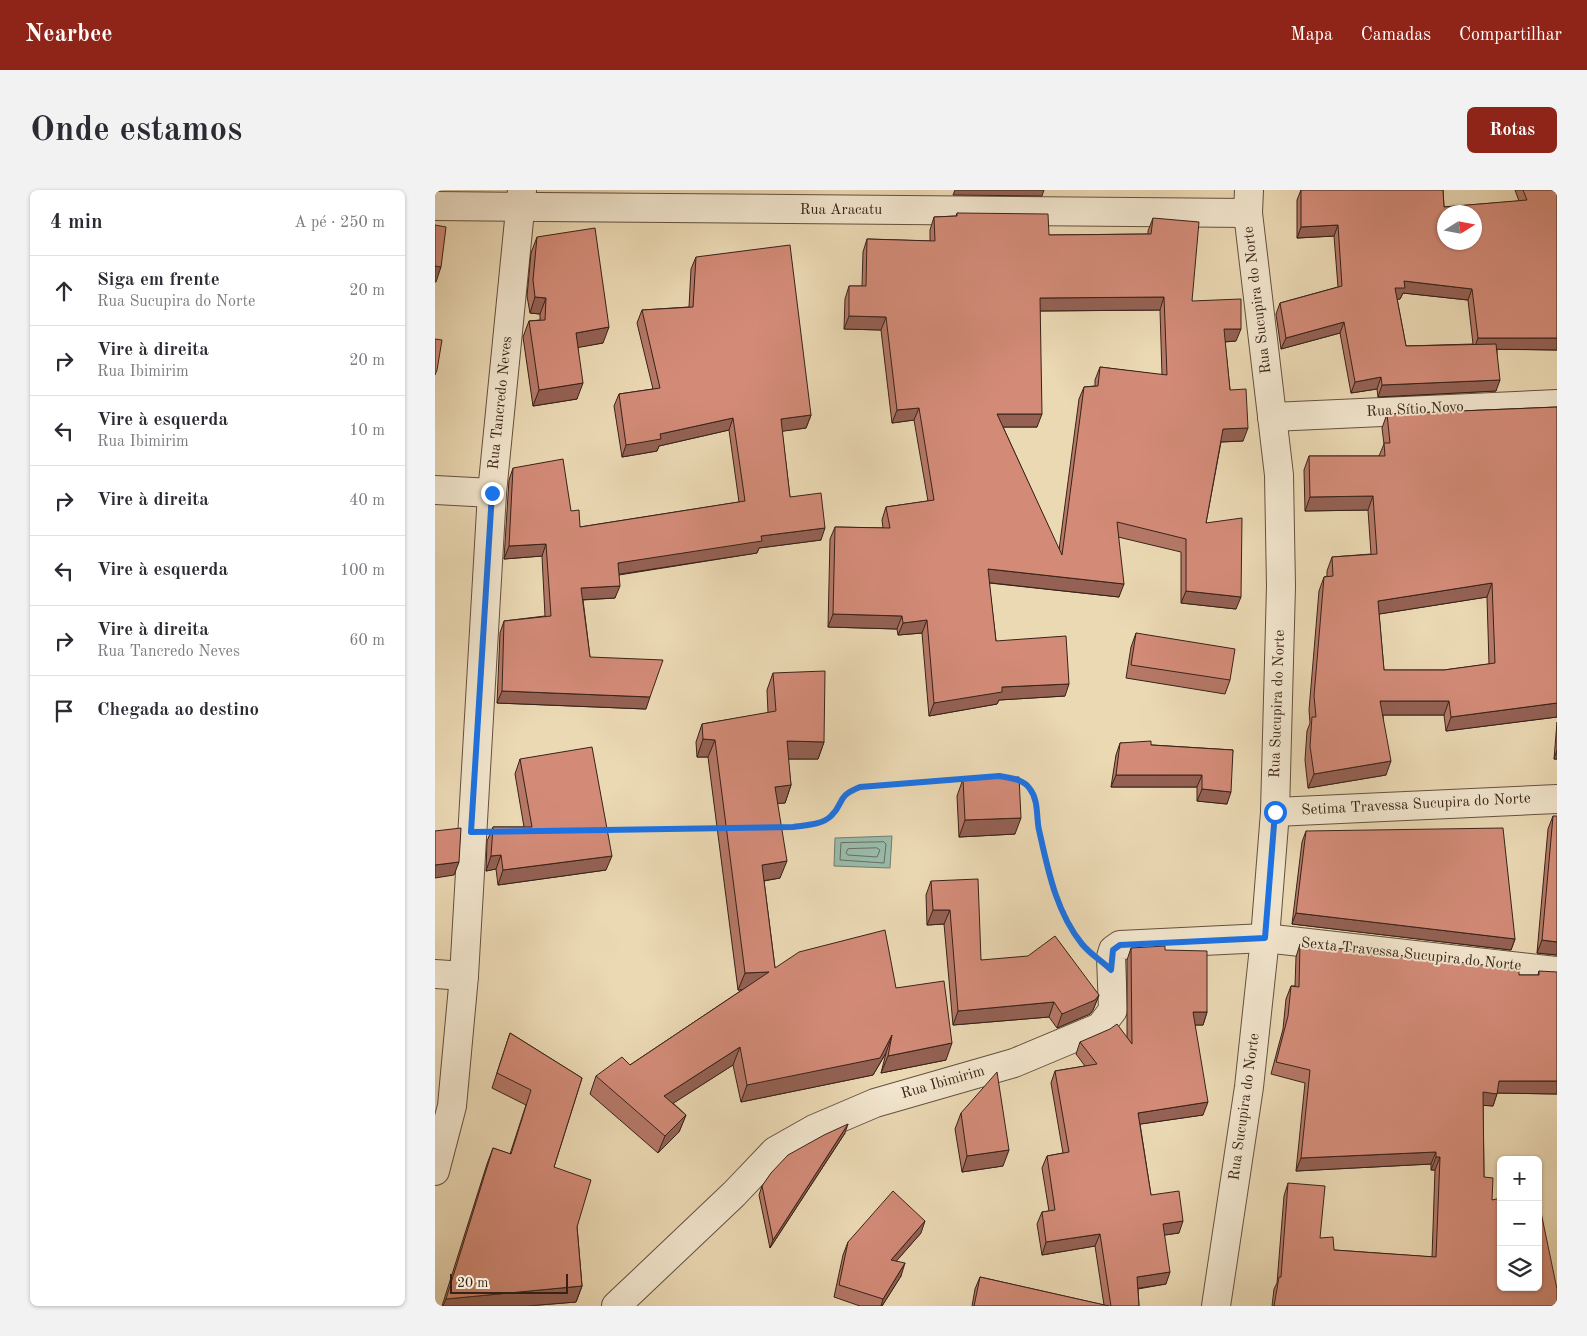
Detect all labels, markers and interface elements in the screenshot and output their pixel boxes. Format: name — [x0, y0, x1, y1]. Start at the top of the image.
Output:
text: Nearbee — [25, 23, 113, 47]
text: Mapa — [1291, 26, 1333, 44]
text: Camadas — [1361, 26, 1431, 44]
text: Compartilhar — [1459, 26, 1562, 44]
button: Rotas — [1467, 107, 1557, 153]
text: Onde estamos — [30, 113, 242, 148]
street label: Rua Aracatu — [800, 203, 882, 218]
north arrow — [1437, 205, 1482, 250]
text: 4 min — [50, 212, 103, 233]
text: A pé · 250 m — [294, 215, 385, 231]
street label: Rua Sucupira do Norte — [1241, 225, 1274, 375]
text: Siga em frente — [97, 271, 220, 290]
icon: ahead — [50, 277, 78, 305]
text: 20 m — [349, 283, 385, 299]
text: Rua Sucupira do Norte — [97, 294, 255, 310]
street label: Rua Tancredo Neves — [487, 336, 515, 470]
text: Vire à direita — [97, 341, 209, 360]
icon: right — [50, 347, 78, 375]
text: 20 m — [349, 353, 385, 369]
text: Rua Ibimirim — [97, 364, 189, 380]
street label: Rua Sítio Novo — [1366, 400, 1464, 420]
text: Vire à esquerda — [97, 411, 228, 430]
icon: left — [50, 417, 78, 445]
text: 10 m — [349, 423, 385, 439]
text: Rua Ibimirim — [97, 434, 189, 450]
route end — [481, 482, 504, 505]
icon: right — [50, 487, 78, 515]
text: Vire à direita — [97, 491, 209, 510]
text: 40 m — [349, 493, 385, 509]
icon: left — [50, 557, 78, 585]
text: Vire à esquerda — [97, 561, 228, 580]
text: 100 m — [340, 563, 385, 579]
text: Vire à direita — [97, 621, 209, 640]
icon: right — [50, 627, 78, 655]
street label: Rua Sucupira do Norte — [1268, 629, 1288, 778]
text: 60 m — [349, 633, 385, 649]
text: Rua Tancredo Neves — [97, 644, 240, 660]
icon: arrive — [50, 697, 78, 725]
text: Chegada ao destino — [97, 701, 259, 720]
street label: Setima Travessa Sucupira do Norte — [1301, 791, 1531, 819]
route start — [1264, 801, 1287, 824]
street label: Sexta Travessa Sucupira do Norte — [1300, 936, 1522, 974]
street label: Rua Sucupira do Norte — [1227, 1032, 1263, 1182]
street label: Rua Ibimirim — [900, 1064, 987, 1102]
map controls — [1497, 1156, 1542, 1291]
button: + — [1497, 1156, 1542, 1201]
button: − — [1497, 1201, 1542, 1246]
button: layers — [1497, 1246, 1542, 1291]
scale bar — [450, 1271, 567, 1294]
text: 20 m — [457, 1276, 488, 1290]

